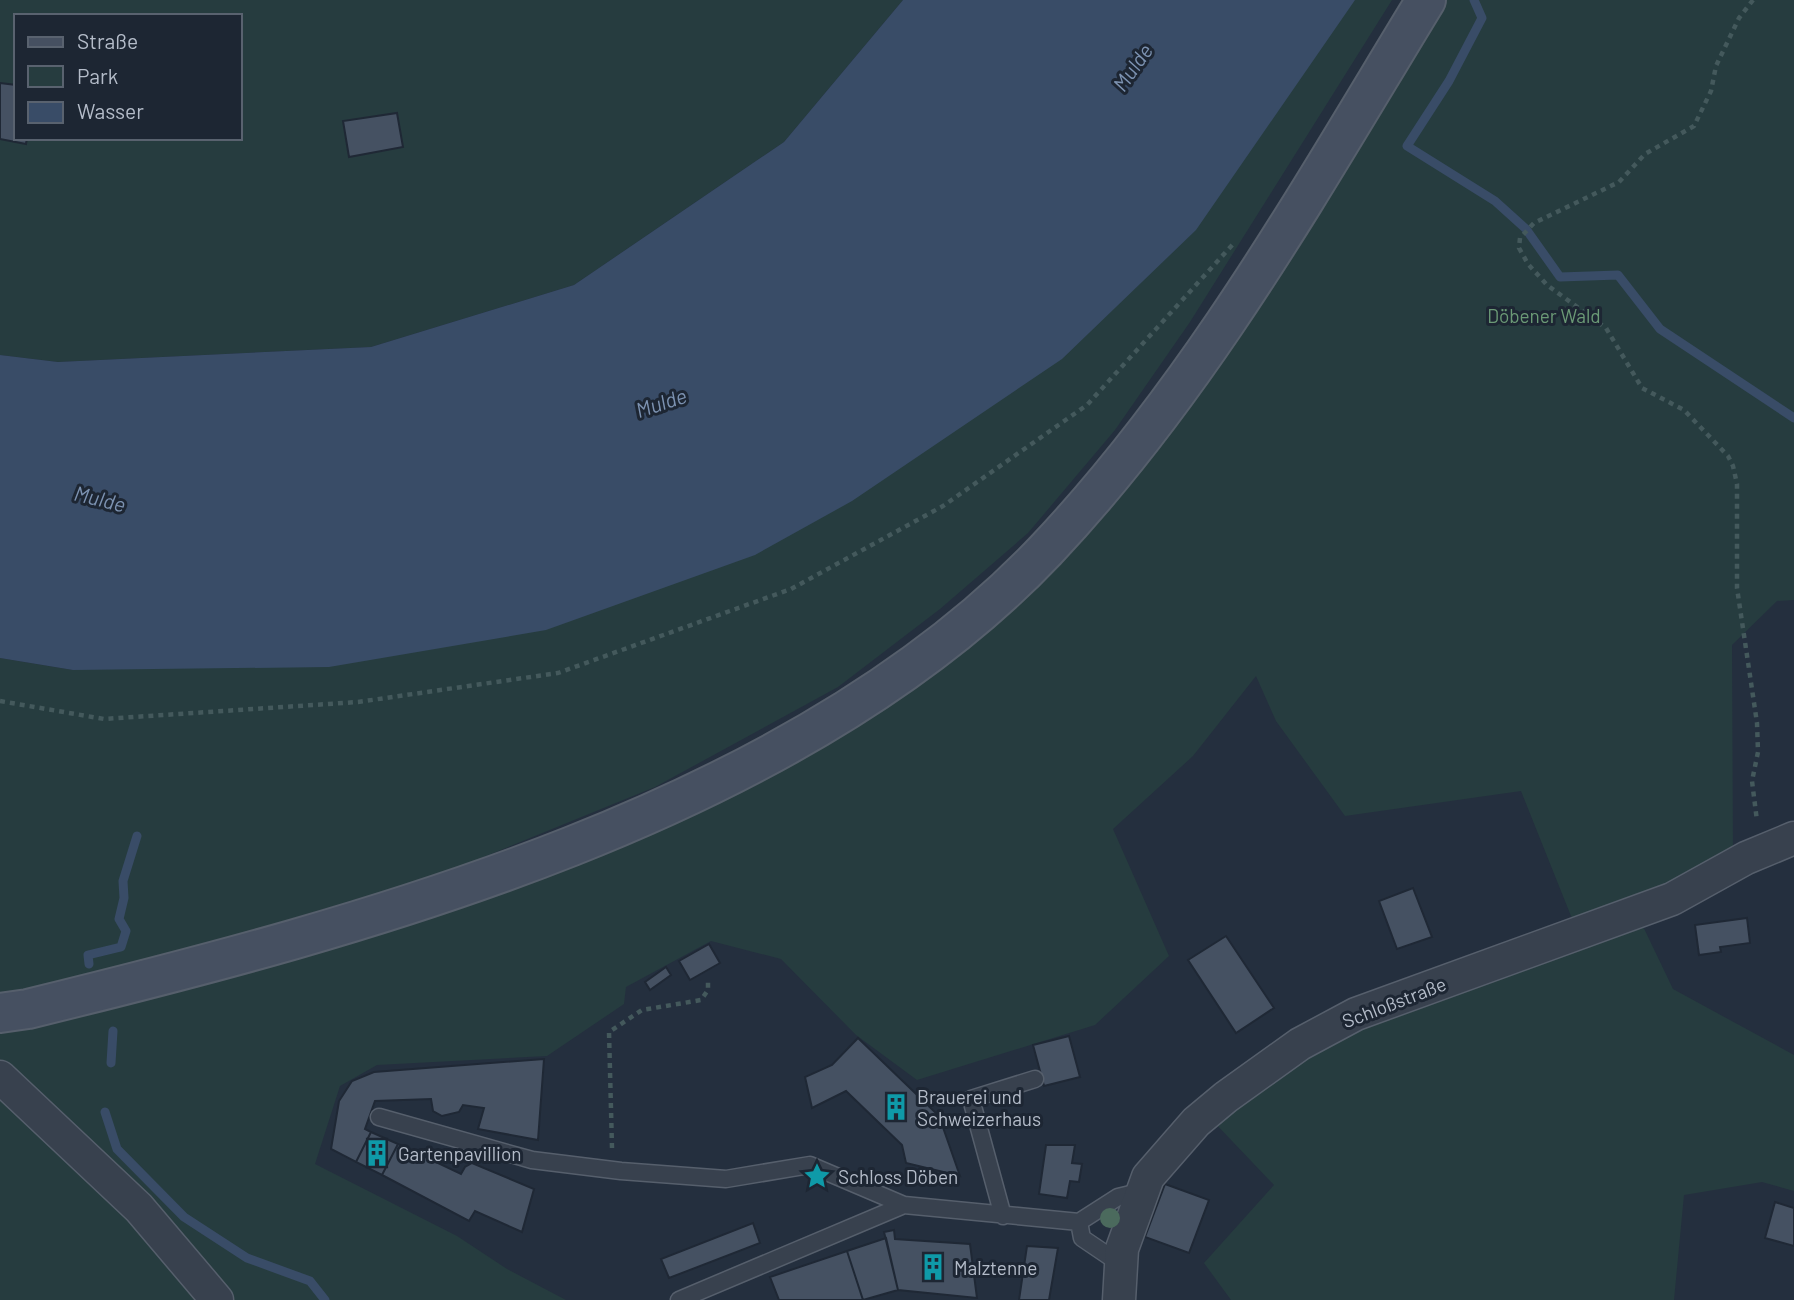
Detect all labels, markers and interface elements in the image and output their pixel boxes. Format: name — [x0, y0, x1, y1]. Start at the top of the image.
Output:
legend — [14, 14, 242, 140]
text: Straße — [77, 28, 138, 53]
water label: Mulde — [1107, 38, 1157, 96]
text: Park — [77, 63, 118, 88]
text: Wasser — [77, 98, 144, 123]
park label: Döbener Wald — [1487, 304, 1601, 327]
water label: Mulde — [632, 382, 690, 422]
water label: Mulde — [72, 480, 128, 516]
street label: Schloßstraße — [1339, 972, 1449, 1032]
place label: Brauerei und Schweizerhaus — [917, 1085, 1041, 1130]
building icon: Brauerei und Schweizerhaus — [881, 1092, 911, 1122]
building icon: Gartenpavillion — [362, 1138, 392, 1168]
place label: Gartenpavillion — [398, 1142, 522, 1165]
place icon: Schloss Döben — [802, 1161, 832, 1191]
place label: Schloss Döben — [838, 1165, 958, 1188]
building icon: Malztenne — [918, 1252, 948, 1282]
place label: Malztenne — [954, 1256, 1037, 1279]

